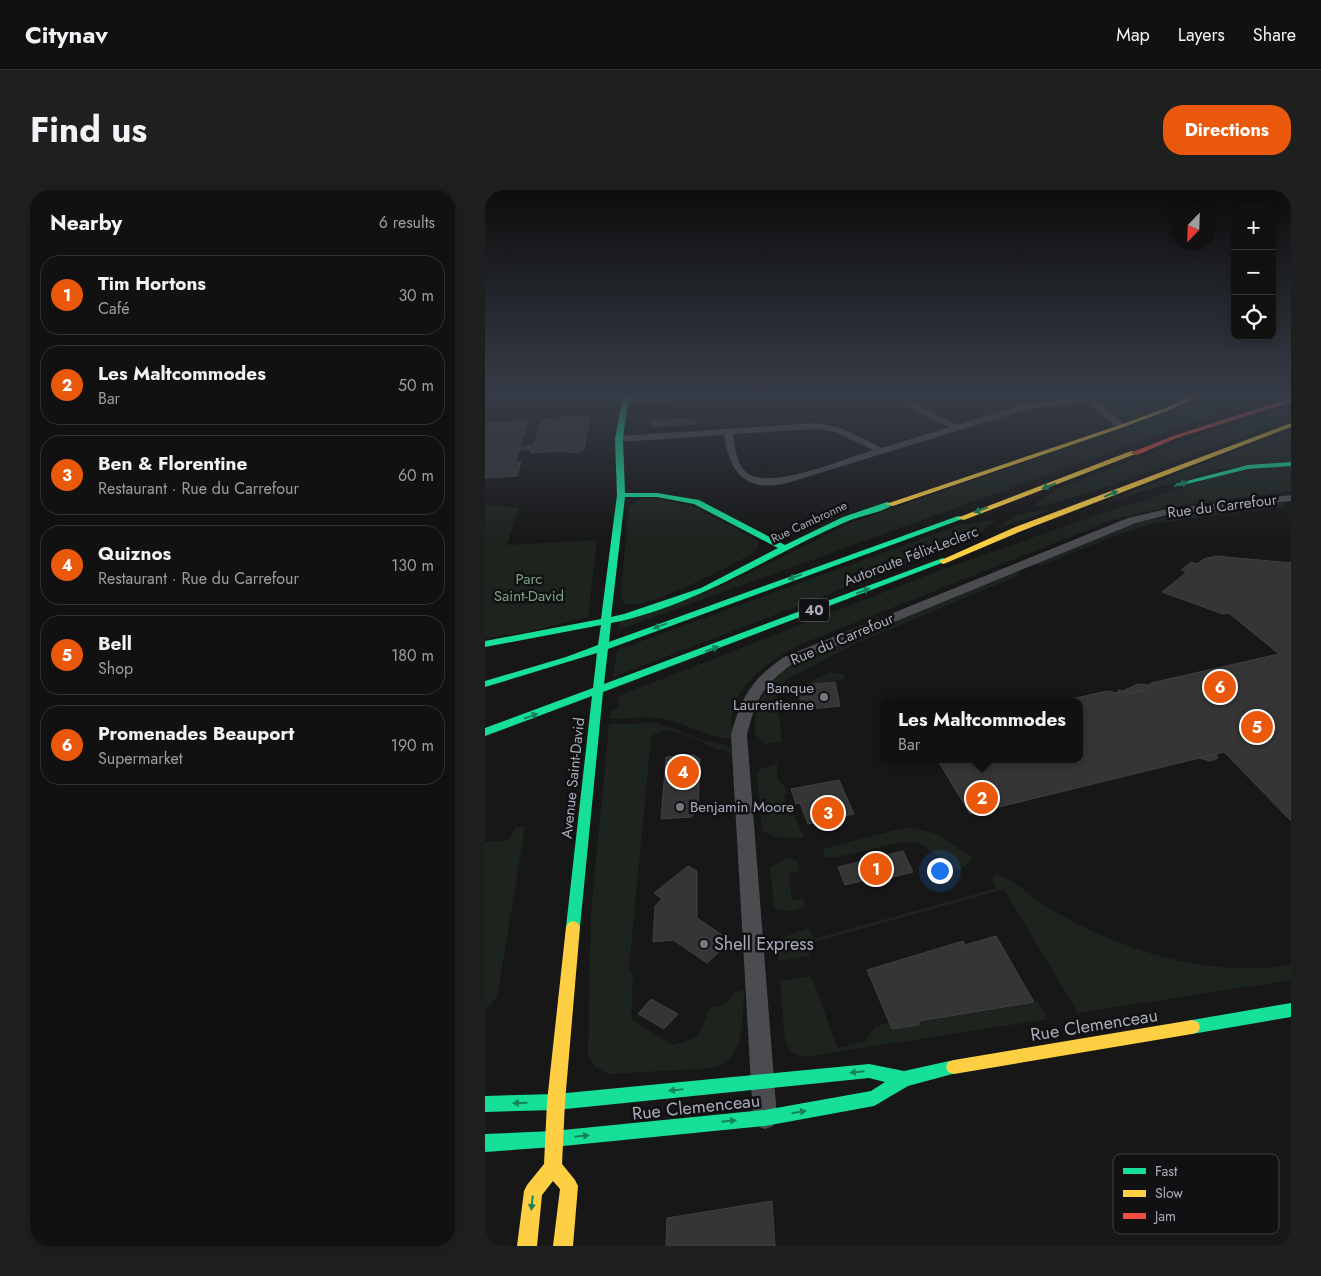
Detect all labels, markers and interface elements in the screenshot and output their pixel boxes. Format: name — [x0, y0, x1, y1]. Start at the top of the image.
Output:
text: Citynav — [25, 17, 108, 52]
text: Map — [1116, 22, 1150, 48]
text: Layers — [1178, 22, 1225, 48]
text: Share — [1253, 22, 1296, 48]
text: Find us — [30, 105, 147, 155]
button: Directions — [1163, 105, 1291, 155]
north arrow — [1171, 205, 1216, 250]
map controls — [1231, 205, 1276, 340]
button: + — [1231, 205, 1276, 250]
text: Nearby — [50, 208, 122, 238]
text: 6 results — [379, 211, 435, 234]
button: − — [1231, 250, 1276, 295]
text: Tim Hortons — [98, 270, 206, 297]
text: 1 — [63, 284, 71, 307]
text: 30 m — [398, 284, 434, 307]
button: locate — [1231, 295, 1276, 340]
text: Café — [98, 297, 129, 320]
text: Les Maltcommodes — [98, 360, 266, 387]
text: 2 — [62, 374, 72, 397]
text: 50 m — [398, 374, 434, 397]
text: Bar — [98, 387, 120, 410]
text: Ben & Florentine — [98, 450, 247, 477]
text: 3 — [62, 464, 72, 487]
text: 60 m — [398, 464, 434, 487]
text: Restaurant · Rue du Carrefour — [98, 477, 299, 500]
one-way arrow — [1173, 479, 1188, 487]
one-way arrow — [1041, 483, 1056, 490]
street label: Rue du Carrefour — [1166, 488, 1279, 524]
one-way arrow — [1104, 490, 1119, 498]
street label: Rue Cambronne — [768, 496, 850, 548]
one-way arrow — [973, 506, 988, 514]
street label: Autoroute Félix-Leclerc — [841, 520, 981, 592]
text: Quiznos — [98, 540, 171, 567]
text: 4 — [61, 554, 73, 577]
text: 130 m — [391, 554, 434, 577]
text: Restaurant · Rue du Carrefour — [98, 567, 299, 590]
park label: Parc Saint-David — [494, 568, 564, 607]
one-way arrow — [787, 573, 802, 581]
one-way arrow — [856, 587, 871, 594]
road number: 40 — [799, 598, 829, 622]
street label: Rue du Carrefour — [787, 607, 898, 671]
one-way arrow — [652, 622, 667, 630]
text: Bell — [98, 630, 132, 657]
text: 5 — [62, 644, 72, 667]
text: 180 m — [391, 644, 434, 667]
one-way arrow — [704, 645, 719, 652]
text: Shop — [98, 657, 133, 680]
pin: 6 — [1204, 668, 1236, 706]
place label: Banque Laurentienne — [733, 677, 814, 716]
marker: Banque Laurentienne — [818, 691, 830, 703]
popup — [881, 698, 1083, 763]
text: Les Maltcommodes — [898, 706, 1066, 733]
pin: 5 — [1241, 708, 1273, 746]
one-way arrow — [524, 712, 539, 720]
street label: Avenue Saint-David — [556, 716, 590, 840]
text: Promenades Beauport — [98, 720, 294, 747]
text: Bar — [898, 733, 920, 756]
text: 6 — [62, 734, 72, 757]
text: 190 m — [391, 734, 434, 757]
text: Supermarket — [98, 747, 183, 770]
pin: 4 — [667, 753, 699, 791]
pin: 2 — [966, 779, 998, 817]
pin: 3 — [812, 794, 844, 832]
place label: Benjamin Moore — [690, 796, 794, 818]
marker: Benjamin Moore — [674, 801, 686, 813]
pin: 1 — [860, 850, 892, 888]
your location — [927, 858, 953, 884]
place label: Shell Express — [714, 931, 814, 957]
marker: Shell Express — [698, 938, 710, 950]
street label: Rue Clemenceau — [1028, 1002, 1160, 1048]
one-way arrow — [848, 1068, 864, 1076]
one-way arrow — [668, 1086, 684, 1094]
street label: Rue Clemenceau — [631, 1087, 761, 1127]
one-way arrow — [512, 1099, 528, 1107]
one-way arrow — [792, 1108, 808, 1116]
one-way arrow — [722, 1117, 738, 1125]
one-way arrow — [574, 1132, 590, 1140]
legend — [1113, 1154, 1279, 1234]
text: Fast — [1155, 1161, 1178, 1181]
text: Slow — [1155, 1183, 1183, 1203]
one-way arrow — [528, 1195, 536, 1211]
text: Jam — [1153, 1206, 1176, 1226]

